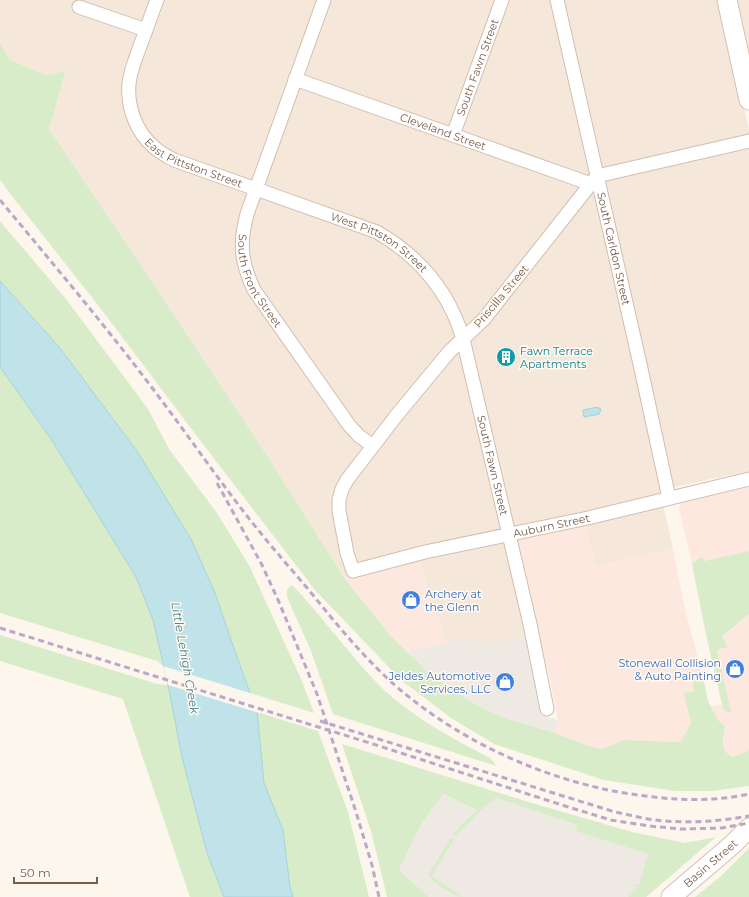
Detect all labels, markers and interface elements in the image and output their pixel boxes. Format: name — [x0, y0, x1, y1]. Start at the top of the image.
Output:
street label: South Fawn Street — [454, 16, 502, 118]
street label: Cleveland Street — [398, 110, 488, 153]
street label: East Pittston Street — [142, 135, 245, 191]
street label: South Carldon Street — [594, 191, 633, 307]
street label: West Pittston Street — [329, 209, 431, 276]
street label: South Front Street — [235, 234, 285, 331]
street label: Priscilla Street — [471, 261, 532, 330]
place label: Fawn Terrace Apartments — [520, 344, 593, 371]
building icon: Fawn Terrace Apartments — [495, 346, 517, 368]
street label: South Fawn Street — [474, 414, 511, 517]
street label: Auburn Street — [512, 511, 591, 540]
place label: Archery at the Glenn — [425, 587, 482, 614]
shop icon: Archery at the Glenn — [400, 589, 422, 611]
water label: Little Lehigh Creek — [168, 601, 203, 716]
place label: Stonewall Collision & Auto Painting — [618, 656, 721, 683]
shop icon: Stonewall Collision & Auto Painting — [724, 658, 746, 680]
place label: Jeldes Automotive Services, LLC — [388, 669, 491, 696]
shop icon: Jeldes Automotive Services, LLC — [494, 671, 516, 693]
street label: Basin Street — [681, 836, 741, 890]
scale bar — [14, 859, 97, 885]
text: 50 m — [20, 865, 51, 880]

